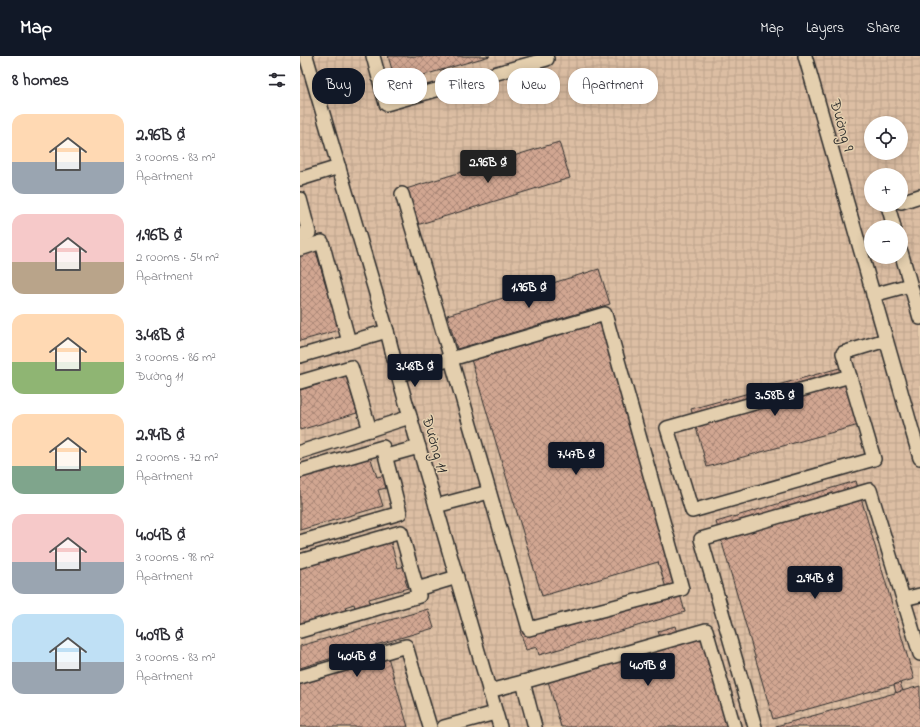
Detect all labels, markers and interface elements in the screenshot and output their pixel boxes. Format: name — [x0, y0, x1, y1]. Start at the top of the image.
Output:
text: Map — [20, 15, 52, 42]
text: Map — [760, 18, 784, 39]
text: Layers — [806, 18, 844, 39]
text: Share — [866, 18, 900, 39]
text: 8 homes — [12, 68, 69, 93]
chip: Buy — [312, 68, 365, 104]
chip: Rent — [373, 68, 427, 104]
chip: Filters — [435, 68, 499, 104]
chip: New — [507, 68, 560, 104]
chip: Apartment — [568, 68, 658, 104]
icon: filters — [266, 69, 288, 91]
street label: Đường 9 — [822, 96, 860, 155]
map controls — [864, 116, 908, 264]
button: locate — [864, 116, 908, 160]
text: 2.96B ₫ — [136, 123, 185, 148]
icon: home — [44, 130, 92, 178]
text: 3 rooms · 83 m² — [136, 148, 216, 167]
pin: 2.96B ₫ — [451, 150, 525, 184]
text: 2.96B ₫ — [469, 153, 507, 172]
text: Apartment — [136, 167, 193, 186]
button: + — [864, 168, 908, 212]
button: − — [864, 220, 908, 264]
text: 1.96B ₫ — [136, 223, 182, 248]
icon: home — [44, 230, 92, 278]
text: 2 rooms · 54 m² — [136, 248, 219, 267]
text: Apartment — [136, 267, 193, 286]
pin: 1.96B ₫ — [492, 275, 566, 309]
text: 1.96B ₫ — [511, 278, 547, 297]
text: 3.48B ₫ — [136, 323, 184, 348]
icon: home — [44, 330, 92, 378]
text: 3 rooms · 86 m² — [136, 348, 216, 367]
pin: 3.48B ₫ — [378, 354, 452, 388]
text: 3.48B ₫ — [396, 357, 434, 376]
text: Đường 11 — [136, 367, 183, 386]
pin: 3.58B ₫ — [738, 383, 812, 417]
text: 3.58B ₫ — [755, 386, 795, 405]
street label: Đường 11 — [414, 412, 454, 476]
text: 2.94B ₫ — [136, 423, 185, 448]
icon: home — [44, 430, 92, 478]
pin: 7.47B ₫ — [539, 442, 613, 476]
text: 7.47B ₫ — [557, 445, 595, 464]
text: 2 rooms · 72 m² — [136, 448, 218, 467]
text: Apartment — [136, 467, 193, 486]
text: 4.04B ₫ — [136, 523, 185, 548]
icon: home — [44, 530, 92, 578]
text: 3 rooms · 98 m² — [136, 548, 214, 567]
pin: 2.94B ₫ — [778, 566, 852, 600]
text: Apartment — [136, 567, 193, 586]
text: 2.94B ₫ — [796, 569, 834, 588]
text: 4.09B ₫ — [136, 623, 184, 648]
icon: home — [44, 630, 92, 678]
pin: 4.04B ₫ — [320, 644, 394, 678]
text: 4.04B ₫ — [338, 647, 376, 666]
text: 3 rooms · 83 m² — [136, 648, 216, 667]
pin: 4.09B ₫ — [611, 653, 685, 687]
text: 4.09B ₫ — [630, 656, 666, 675]
text: Apartment — [136, 667, 193, 686]

